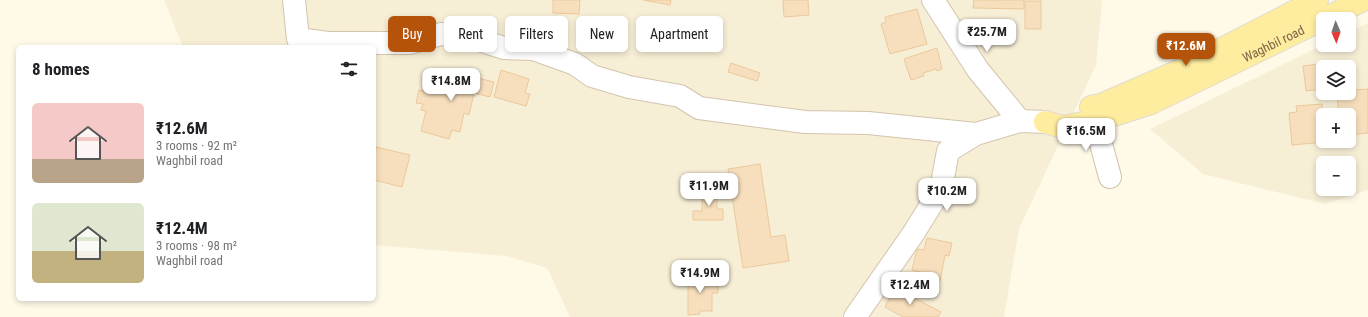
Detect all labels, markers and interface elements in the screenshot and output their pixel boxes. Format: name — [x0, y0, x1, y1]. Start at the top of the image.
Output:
north arrow — [1316, 12, 1356, 52]
map controls — [1316, 12, 1356, 196]
chip: Buy — [388, 16, 436, 52]
chip: Rent — [444, 16, 497, 52]
chip: Filters — [505, 16, 568, 52]
chip: New — [576, 16, 628, 52]
chip: Apartment — [636, 16, 723, 52]
pin: ₹25.7M — [954, 19, 1020, 53]
street label: Waghbil road — [1240, 22, 1307, 65]
text: ₹25.7M — [967, 24, 1007, 39]
pin: ₹12.6M — [1153, 33, 1219, 67]
text: ₹12.6M — [1166, 38, 1206, 53]
icon: filters — [338, 58, 360, 80]
text: 8 homes — [32, 59, 90, 79]
button: layers — [1316, 60, 1356, 100]
pin: ₹14.8M — [418, 68, 484, 102]
text: ₹14.8M — [431, 73, 471, 88]
button: + — [1316, 108, 1356, 148]
text: ₹12.6M — [156, 118, 208, 138]
pin: ₹16.5M — [1053, 118, 1119, 152]
icon: home — [64, 119, 112, 167]
text: ₹16.5M — [1066, 123, 1106, 138]
text: 3 rooms · 92 m² — [156, 138, 237, 153]
text: Waghbil road — [156, 153, 223, 168]
button: − — [1316, 156, 1356, 196]
pin: ₹11.9M — [676, 173, 742, 207]
text: ₹11.9M — [689, 178, 729, 193]
pin: ₹10.2M — [914, 178, 980, 212]
text: ₹10.2M — [927, 183, 967, 198]
text: ₹12.4M — [156, 218, 208, 238]
icon: home — [64, 219, 112, 267]
text: 3 rooms · 98 m² — [156, 238, 237, 253]
text: Waghbil road — [156, 253, 223, 268]
pin: ₹14.9M — [667, 260, 733, 294]
text: ₹14.9M — [680, 265, 720, 280]
pin: ₹12.4M — [877, 272, 943, 306]
text: ₹12.4M — [890, 277, 930, 292]

